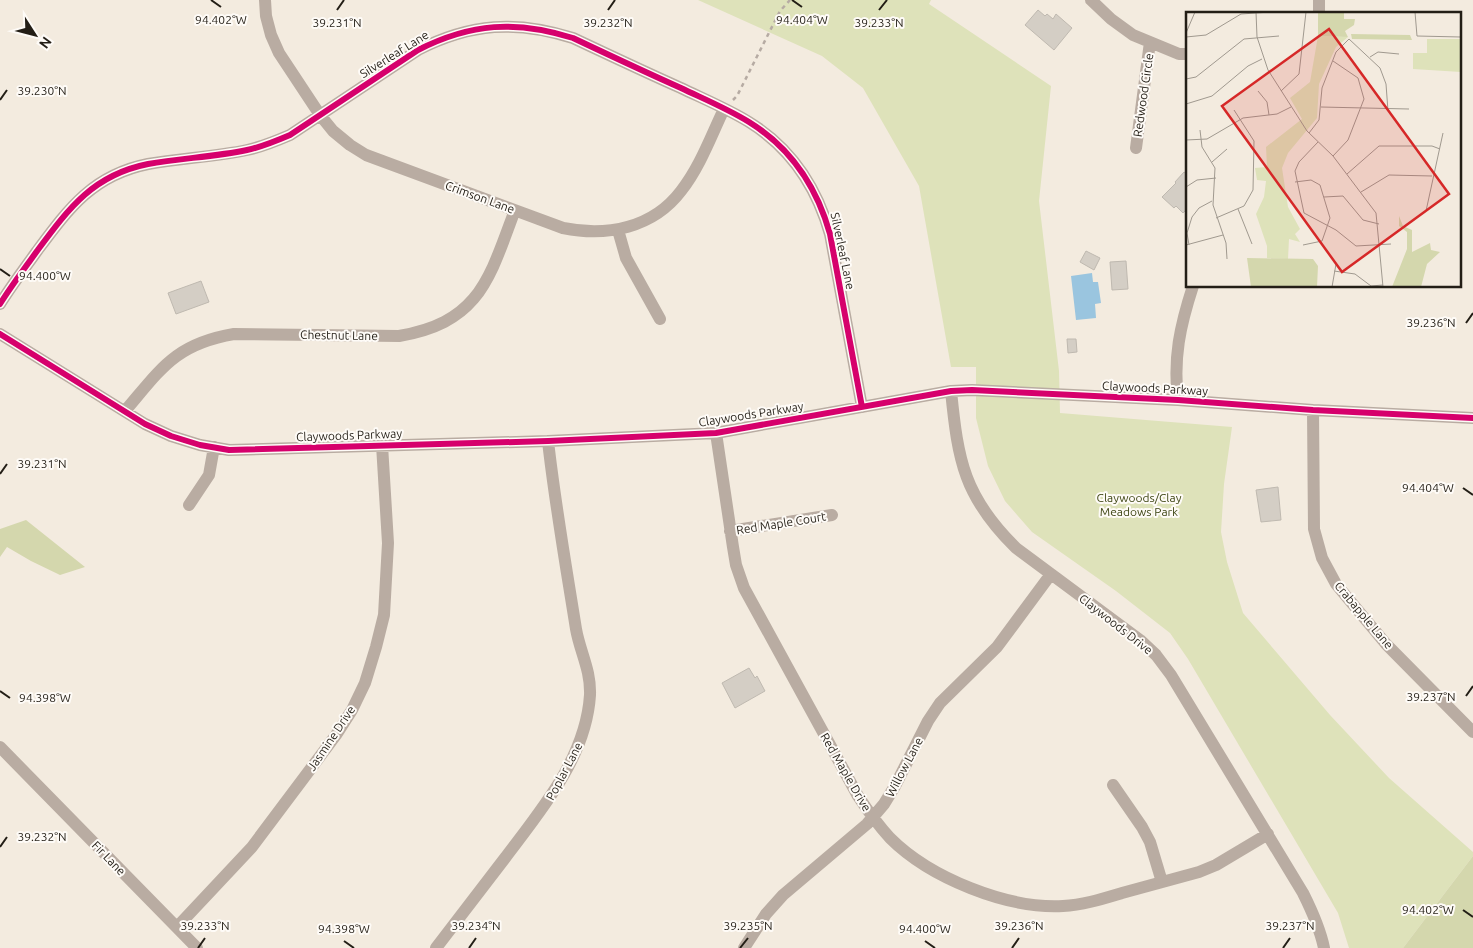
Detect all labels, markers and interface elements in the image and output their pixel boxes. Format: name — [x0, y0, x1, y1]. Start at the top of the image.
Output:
north arrow — [10, 10, 60, 60]
inset map — [1186, 12, 1460, 288]
text: 94.402°W — [195, 13, 247, 26]
text: 94.404°W — [776, 13, 828, 26]
text: 39.231°N — [312, 16, 362, 29]
text: 39.232°N — [583, 16, 633, 29]
text: 39.233°N — [854, 16, 904, 29]
street label: Silverleaf Lane — [357, 28, 431, 80]
text: N — [36, 34, 55, 52]
street label: Redwood Circle — [1131, 52, 1155, 138]
text: 39.230°N — [17, 84, 67, 97]
street label: Crimson Lane — [444, 178, 516, 216]
street label: Silverleaf Lane — [828, 211, 858, 291]
text: 94.400°W — [19, 269, 71, 282]
text: 39.236°N — [1406, 316, 1456, 329]
street label: Chestnut Lane — [300, 328, 378, 342]
street label: Claywoods Parkway — [1102, 379, 1209, 397]
street label: Claywoods Parkway — [698, 399, 805, 429]
street label: Claywoods Parkway — [296, 427, 402, 443]
text: 39.231°N — [17, 457, 67, 470]
text: 94.404°W — [1402, 481, 1454, 494]
park label: Claywoods/Clay Meadows Park — [1097, 491, 1182, 518]
street label: Red Maple Court — [735, 509, 827, 536]
street label: Crabapple Lane — [1332, 579, 1396, 651]
street label: Claywoods Drive — [1077, 591, 1155, 657]
text: 39.237°N — [1406, 690, 1456, 703]
text: 94.398°W — [19, 691, 71, 704]
street label: Jasmine Drive — [305, 703, 357, 773]
street label: Red Maple Drive — [818, 730, 874, 814]
street label: Willow Lane — [883, 735, 925, 799]
street label: Poplar Lane — [543, 740, 585, 802]
text: 39.232°N — [17, 830, 67, 843]
street label: Fir Lane — [90, 838, 128, 878]
text: 94.402°W — [1402, 903, 1454, 916]
text: 39.233°N — [180, 919, 230, 932]
text: 39.234°N — [451, 919, 501, 932]
text: 39.235°N — [723, 919, 773, 932]
text: 39.236°N — [994, 919, 1044, 932]
text: 39.237°N — [1265, 919, 1315, 932]
text: 94.398°W — [318, 922, 370, 935]
text: 94.400°W — [899, 922, 951, 935]

